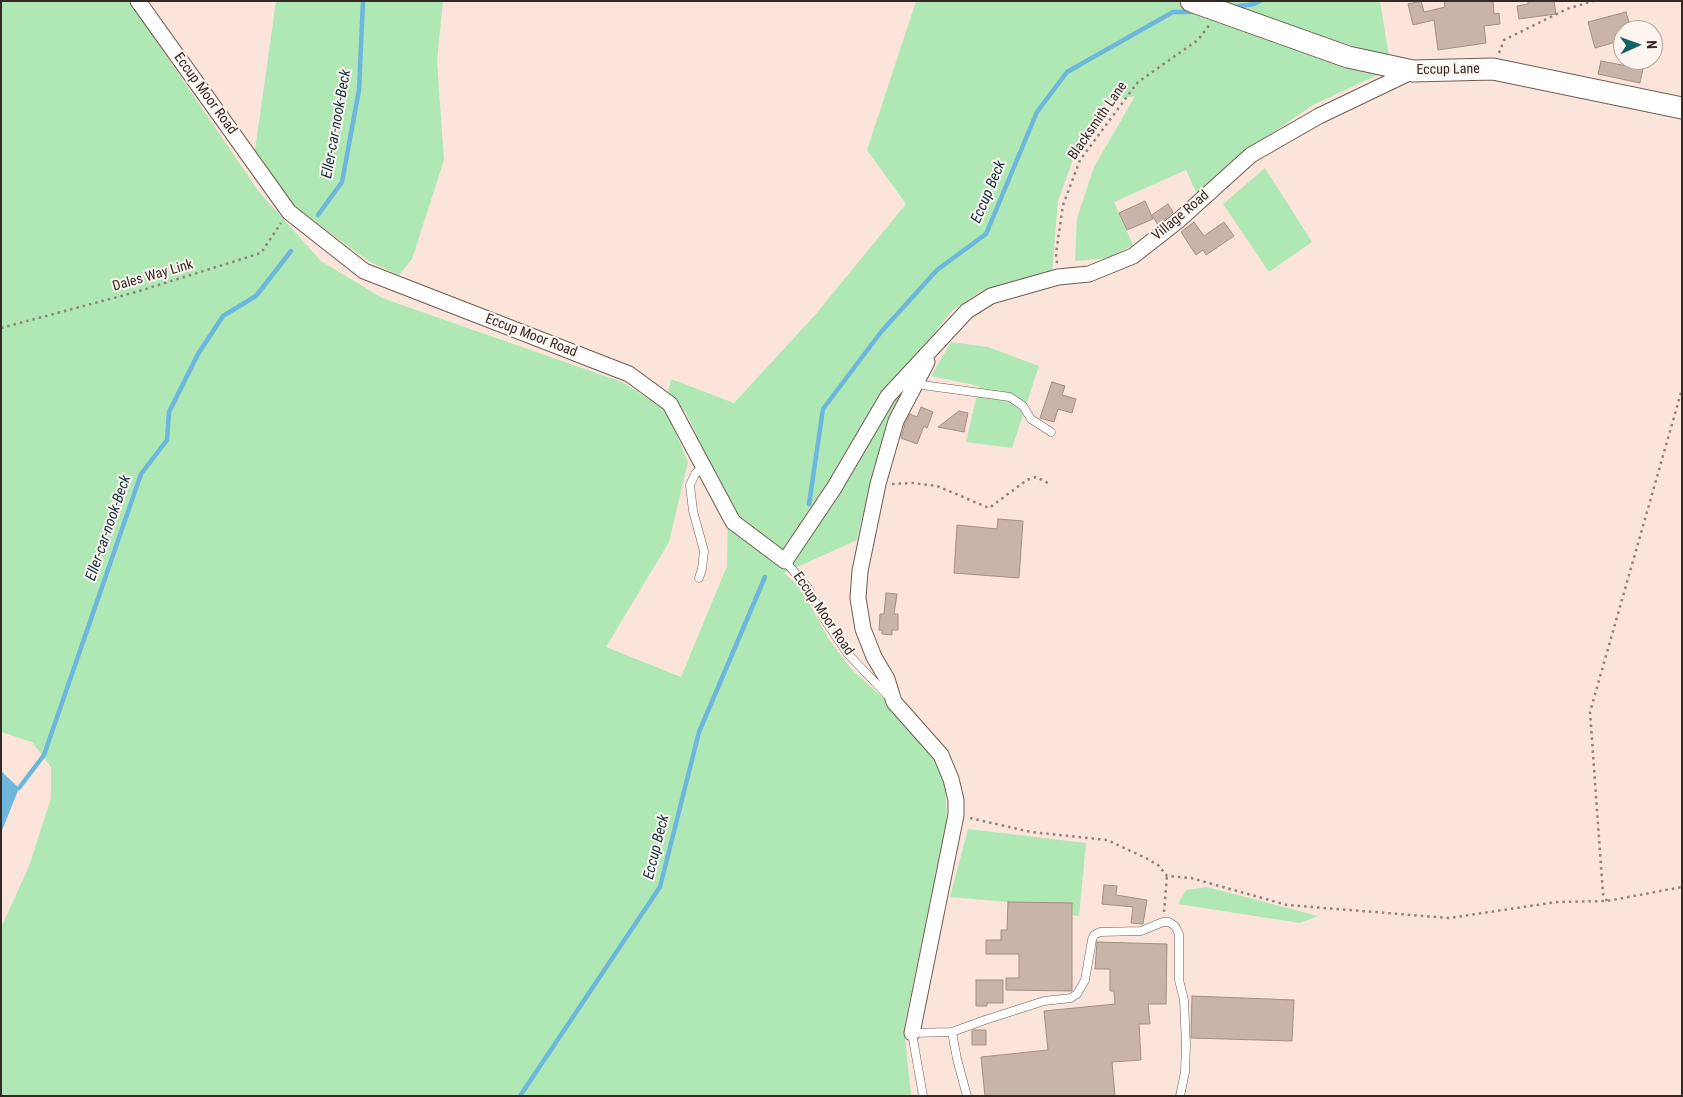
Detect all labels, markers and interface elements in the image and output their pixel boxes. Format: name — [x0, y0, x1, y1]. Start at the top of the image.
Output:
north arrow — [1613, 20, 1663, 70]
text: N — [1644, 40, 1660, 49]
street label: Eccup Moor Road — [170, 50, 240, 138]
street label: Eccup Lane — [1416, 61, 1480, 79]
water label: Eller-car-nook-Beck — [319, 68, 355, 180]
street label: Blacksmith Lane — [1065, 79, 1131, 163]
water label: Eccup Beck — [968, 158, 1010, 226]
street label: Village Road — [1149, 187, 1213, 245]
street label: Dales Way Link — [111, 256, 195, 296]
street label: Eccup Moor Road — [483, 311, 579, 361]
water label: Eller-car-nook-Beck — [83, 473, 135, 583]
street label: Eccup Moor Road — [789, 569, 857, 659]
water label: Eccup Beck — [640, 813, 674, 881]

